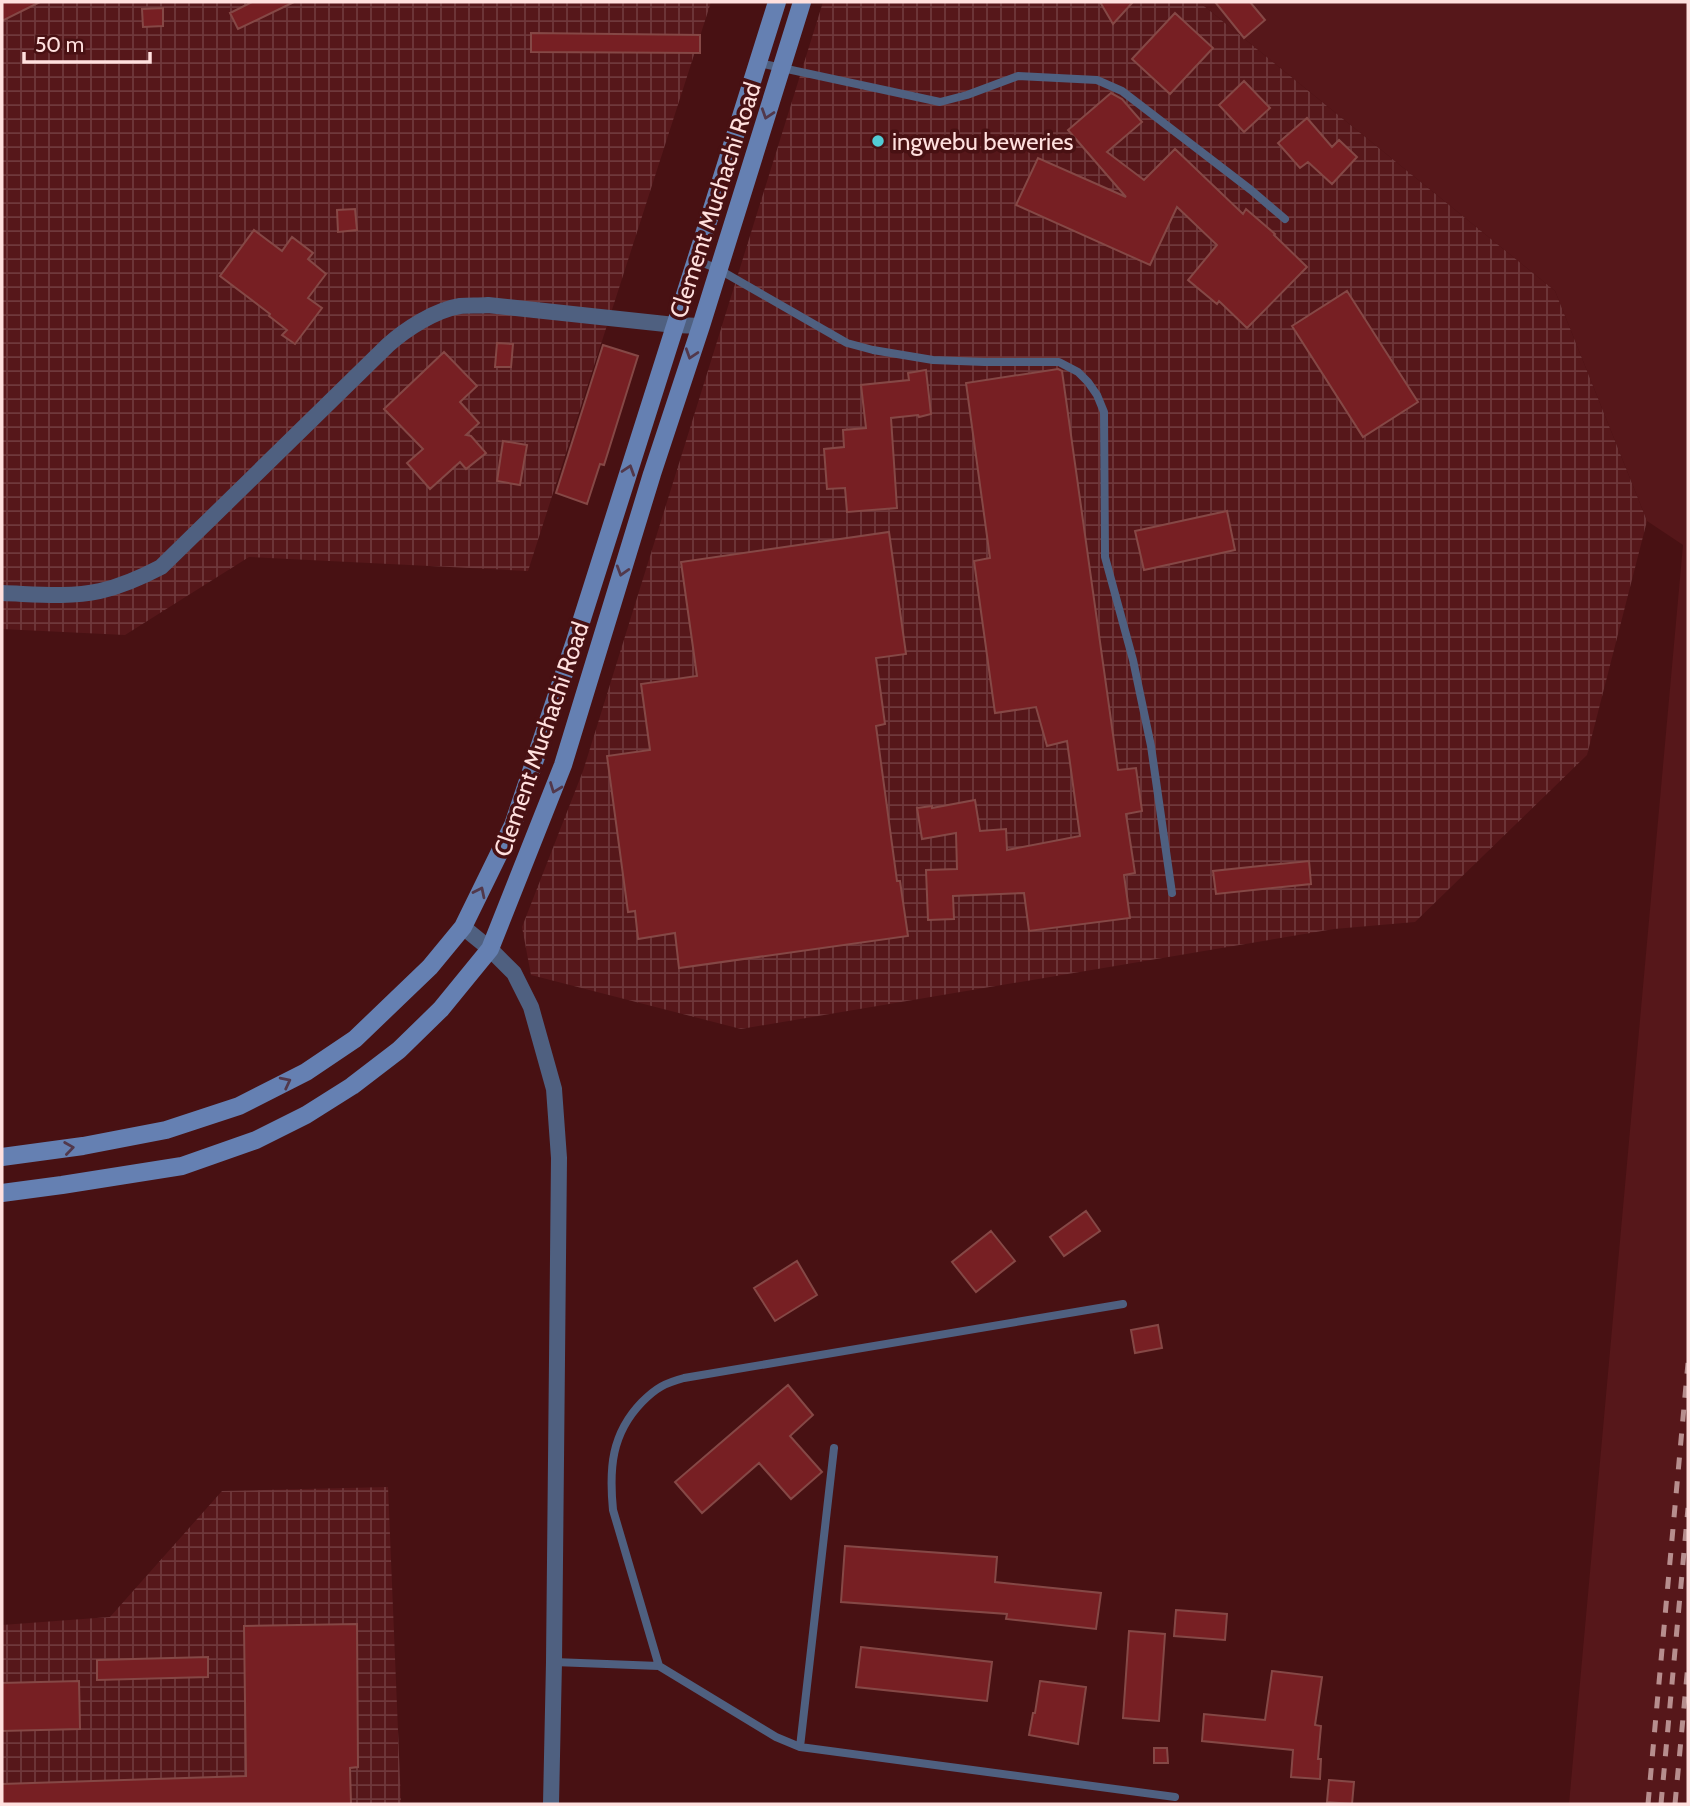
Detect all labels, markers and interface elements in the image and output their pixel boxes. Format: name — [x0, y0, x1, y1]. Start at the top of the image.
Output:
scale bar — [24, 21, 150, 65]
text: 50 m — [35, 32, 84, 57]
street label: Clement Muchachi Road — [663, 78, 767, 322]
one-way arrow — [761, 107, 775, 119]
place label: ingwebu beweries — [892, 127, 1073, 156]
marker: ingwebu beweries — [870, 133, 886, 149]
one-way arrow — [685, 348, 700, 360]
one-way arrow — [620, 465, 635, 477]
one-way arrow — [616, 564, 631, 576]
street label: Clement Muchachi Road — [487, 618, 595, 860]
one-way arrow — [549, 781, 563, 793]
one-way arrow — [472, 887, 486, 899]
one-way arrow — [279, 1077, 291, 1091]
one-way arrow — [63, 1140, 75, 1155]

